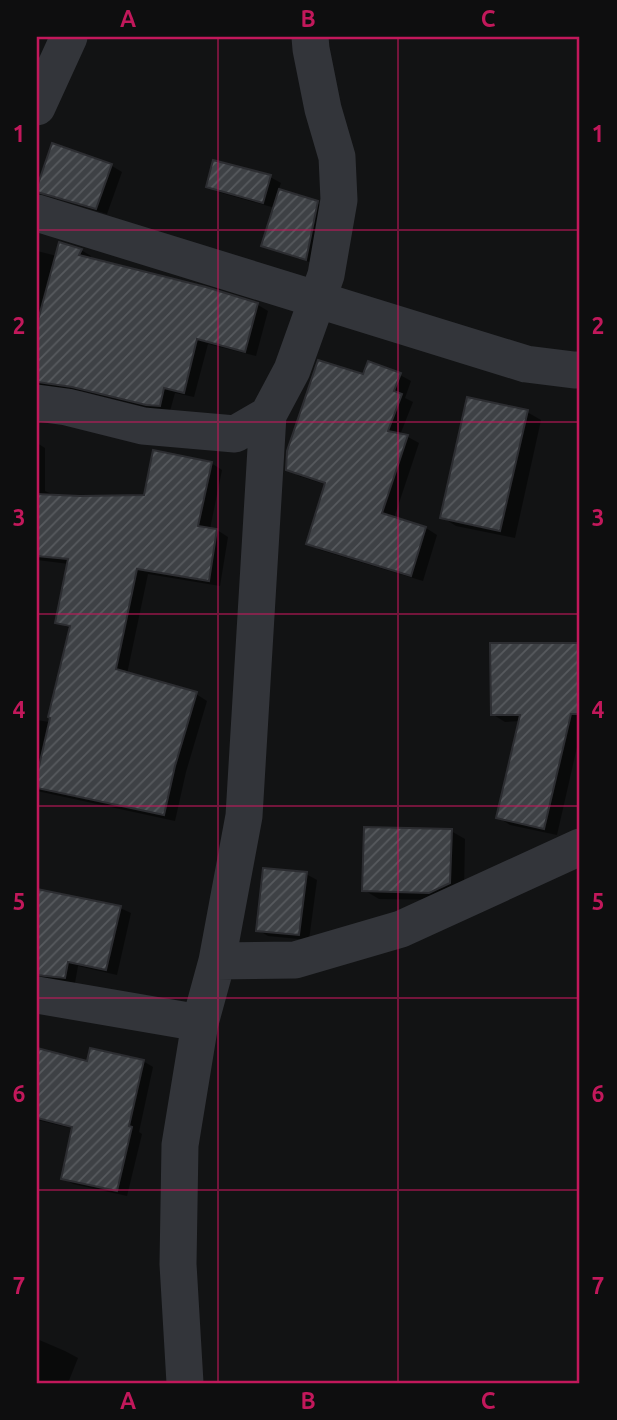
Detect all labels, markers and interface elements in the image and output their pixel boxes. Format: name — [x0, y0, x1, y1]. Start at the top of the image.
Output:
text: A — [120, 6, 136, 31]
text: B — [300, 6, 316, 31]
text: C — [481, 6, 496, 31]
text: 1 — [13, 121, 25, 146]
text: 1 — [592, 121, 604, 146]
text: 2 — [13, 313, 25, 338]
text: 2 — [592, 313, 604, 338]
text: 3 — [13, 505, 25, 530]
text: 3 — [592, 505, 604, 530]
text: 4 — [13, 697, 26, 722]
text: 4 — [592, 697, 605, 722]
text: 5 — [13, 889, 25, 914]
text: 5 — [592, 889, 604, 914]
text: 6 — [13, 1081, 26, 1106]
text: 6 — [592, 1081, 605, 1106]
text: 7 — [13, 1273, 25, 1298]
text: 7 — [592, 1273, 604, 1298]
text: A — [120, 1388, 136, 1413]
text: B — [300, 1388, 316, 1413]
text: C — [481, 1388, 496, 1413]

